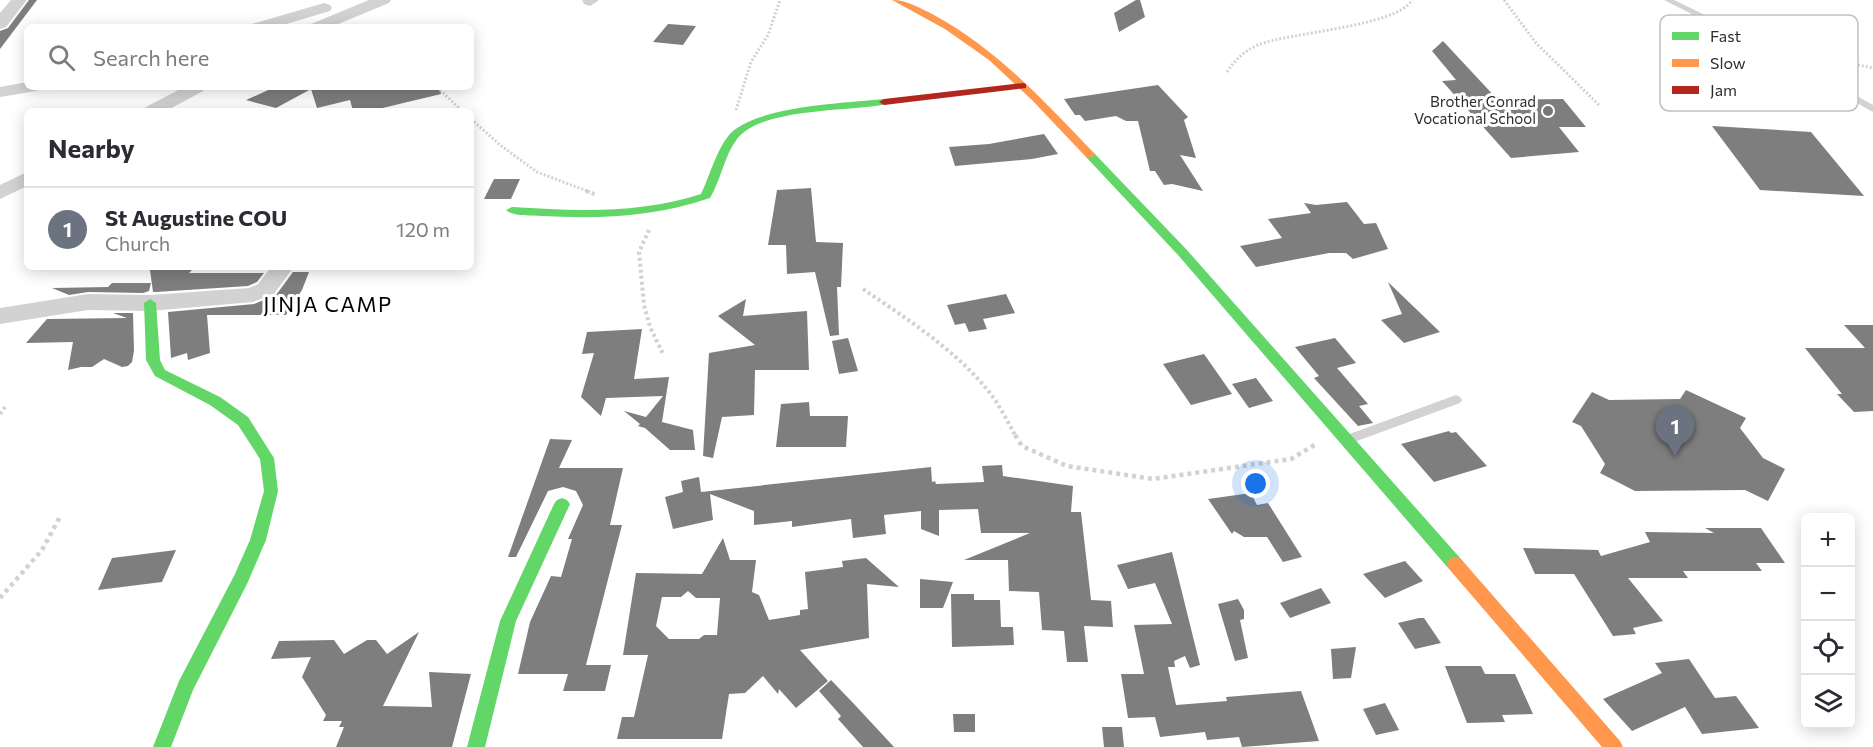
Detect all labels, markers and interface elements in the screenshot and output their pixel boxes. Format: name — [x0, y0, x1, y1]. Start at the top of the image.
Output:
legend — [1660, 15, 1858, 111]
search box — [24, 24, 474, 90]
text: Fast — [1710, 26, 1741, 45]
icon: search — [45, 41, 78, 74]
text: Search here — [93, 44, 209, 71]
text: Slow — [1710, 53, 1746, 72]
text: Jam — [1710, 80, 1737, 99]
place label: Brother Conrad Vocational School — [1414, 92, 1536, 127]
marker: Brother Conrad Vocational School — [1541, 104, 1555, 118]
text: Nearby — [48, 132, 135, 163]
text: St Augustine COU — [105, 204, 287, 231]
text: 1 — [63, 217, 72, 241]
text: 120 m — [396, 217, 450, 241]
text: Church — [105, 231, 170, 255]
district label: JINJA CAMP — [263, 291, 393, 316]
pin: 1 — [1656, 406, 1694, 456]
your location — [1241, 469, 1270, 498]
map controls — [1801, 513, 1855, 729]
button: + — [1801, 513, 1855, 567]
button: − — [1801, 567, 1855, 621]
button: locate — [1801, 621, 1855, 675]
button: layers — [1801, 675, 1855, 729]

